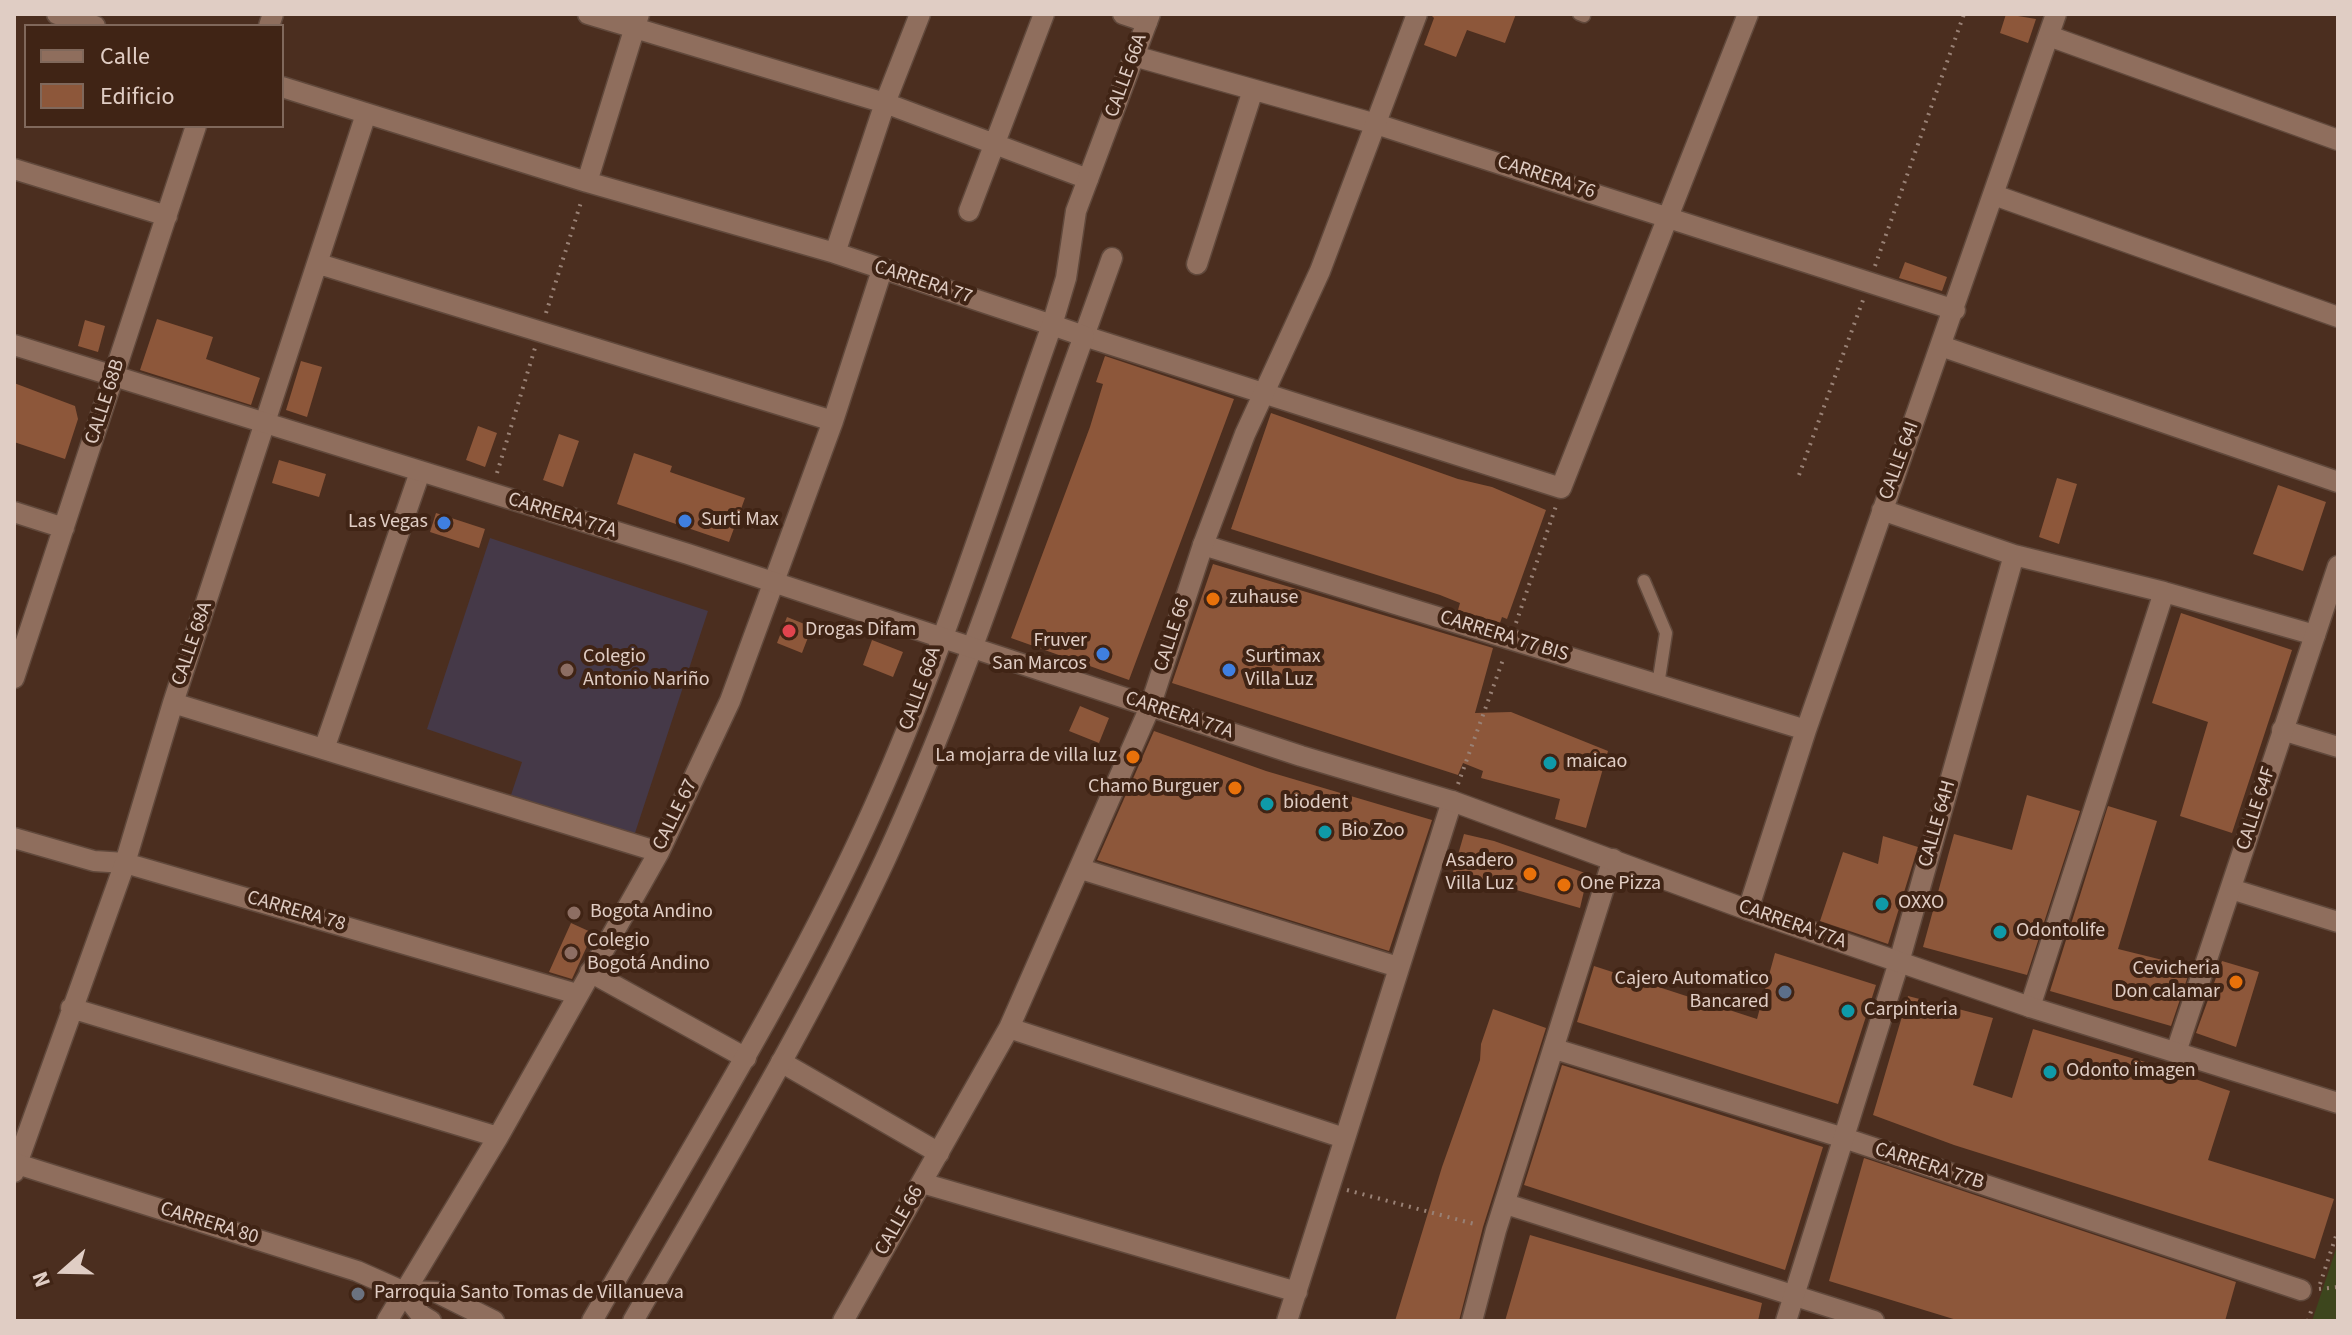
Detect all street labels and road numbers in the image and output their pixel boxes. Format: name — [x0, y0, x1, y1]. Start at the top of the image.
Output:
street label: CALLE 66A — [1101, 31, 1153, 121]
street label: CARRERA 76 — [1494, 151, 1598, 205]
street label: CARRERA 77 — [871, 256, 975, 310]
street label: CALLE 68B — [81, 356, 131, 448]
street label: CALLE 64I — [1875, 419, 1925, 503]
street label: CARRERA 77A — [505, 488, 619, 544]
street label: CALLE 66 — [1150, 595, 1196, 675]
street label: CALLE 68A — [167, 599, 219, 689]
street label: CARRERA 77 BIS — [1437, 606, 1571, 668]
street label: CALLE 66A — [895, 644, 947, 734]
street label: CARRERA 77A — [1122, 687, 1236, 745]
street label: CALLE 64F — [2232, 764, 2282, 854]
street label: CALLE 67 — [649, 776, 703, 854]
street label: CALLE 64H — [1914, 778, 1962, 870]
street label: CARRERA 78 — [244, 886, 348, 938]
street label: CARRERA 77A — [1735, 895, 1849, 955]
street label: CARRERA 77B — [1871, 1138, 1987, 1196]
street label: CALLE 66 — [871, 1182, 929, 1260]
street label: CARRERA 80 — [157, 1198, 261, 1250]

